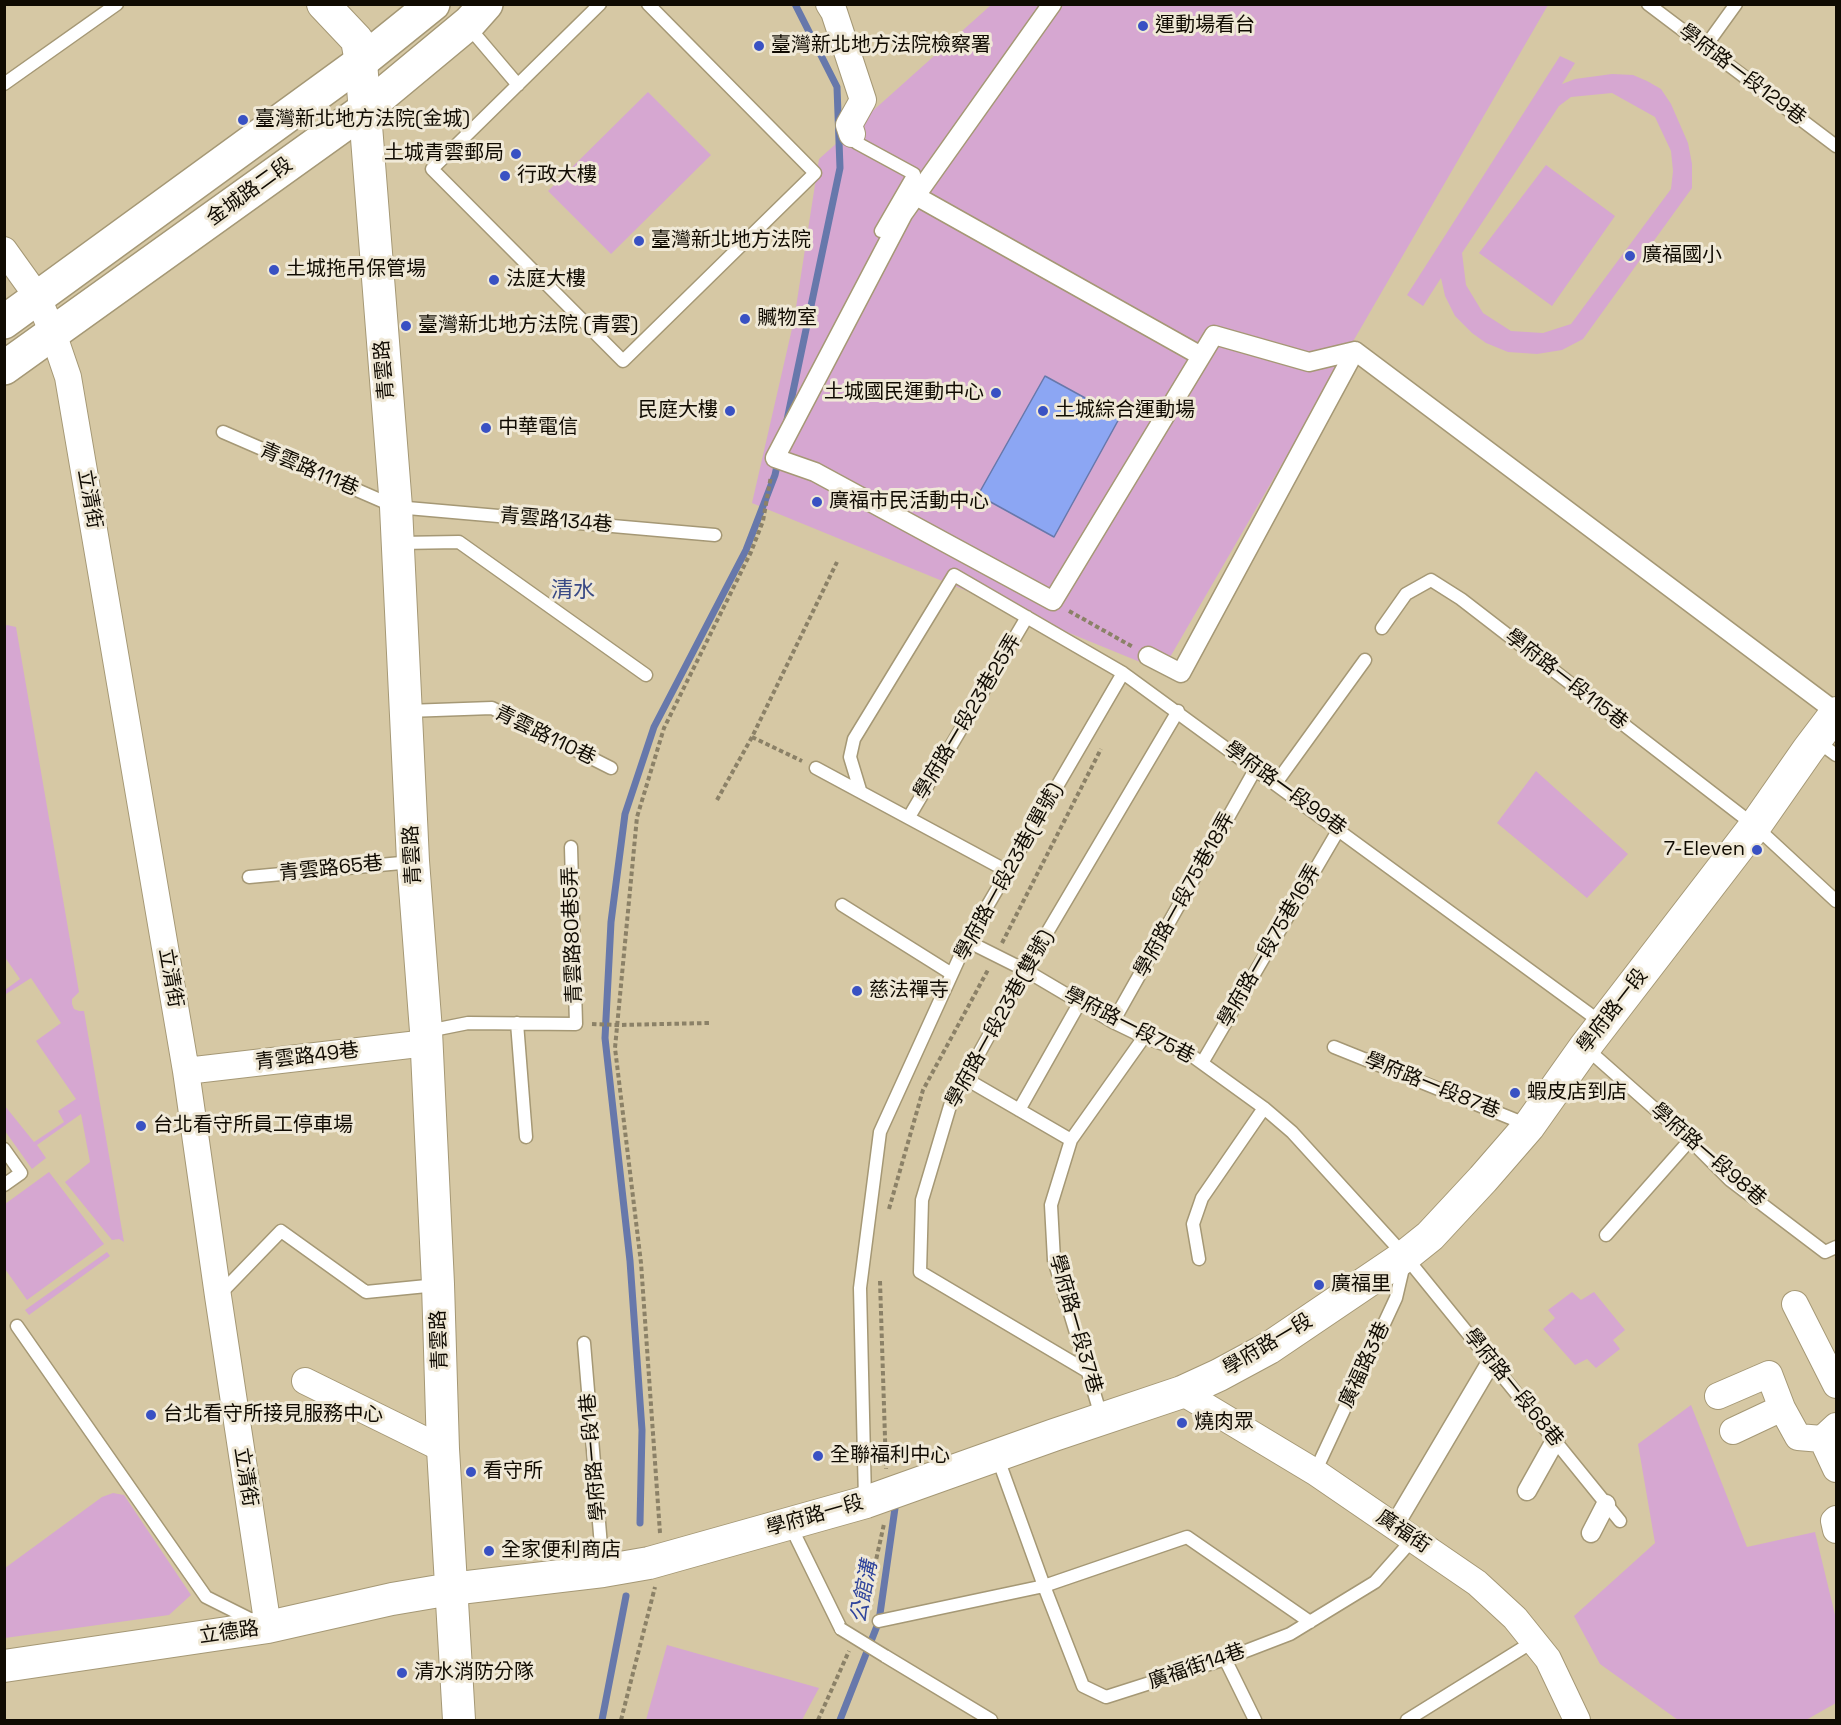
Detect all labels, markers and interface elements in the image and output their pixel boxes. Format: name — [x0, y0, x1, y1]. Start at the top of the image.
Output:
place label: 運動場看台 — [1155, 14, 1255, 38]
marker: 運動場看台 — [1136, 19, 1150, 33]
street label: 學府路一段129巷 — [1674, 19, 1810, 131]
place label: 臺灣新北地方法院檢察署 — [771, 34, 991, 58]
marker: 臺灣新北地方法院檢察署 — [752, 39, 766, 53]
place label: 臺灣新北地方法院(金城) — [255, 108, 470, 132]
marker: 臺灣新北地方法院(金城) — [236, 113, 250, 127]
place label: 土城青雲郵局 — [384, 142, 504, 166]
marker: 土城青雲郵局 — [509, 147, 523, 161]
street label: 金城路二段 — [202, 153, 298, 231]
place label: 行政大樓 — [517, 164, 597, 188]
marker: 行政大樓 — [498, 169, 512, 183]
place label: 臺灣新北地方法院 — [651, 229, 811, 253]
marker: 臺灣新北地方法院 — [632, 234, 646, 248]
place label: 廣福國小 — [1642, 244, 1722, 268]
marker: 廣福國小 — [1623, 249, 1637, 263]
place label: 土城拖吊保管場 — [286, 258, 426, 282]
marker: 土城拖吊保管場 — [267, 263, 281, 277]
place label: 法庭大樓 — [506, 268, 586, 292]
marker: 法庭大樓 — [487, 273, 501, 287]
place label: 贓物室 — [757, 307, 817, 331]
marker: 贓物室 — [738, 312, 752, 326]
place label: 臺灣新北地方法院 (青雲) — [418, 314, 638, 338]
marker: 臺灣新北地方法院 (青雲) — [399, 319, 413, 333]
street label: 青雲路 — [370, 339, 400, 401]
place label: 土城國民運動中心 — [824, 381, 984, 405]
marker: 土城國民運動中心 — [989, 386, 1003, 400]
place label: 民庭大樓 — [638, 399, 718, 423]
place label: 土城綜合運動場 — [1055, 399, 1195, 423]
marker: 民庭大樓 — [723, 404, 737, 418]
marker: 土城綜合運動場 — [1036, 404, 1050, 418]
place label: 中華電信 — [498, 416, 578, 440]
marker: 中華電信 — [479, 421, 493, 435]
street label: 青雲路111巷 — [256, 438, 362, 502]
street label: 立清街 — [72, 467, 106, 531]
place label: 廣福市民活動中心 — [829, 490, 989, 514]
marker: 廣福市民活動中心 — [810, 495, 824, 509]
street label: 青雲路134巷 — [499, 504, 613, 538]
district label: 清水 — [551, 578, 595, 604]
street label: 學府路一段115巷 — [1500, 625, 1632, 735]
street label: 學府路一段23巷25弄 — [909, 630, 1027, 804]
street label: 青雲路110巷 — [491, 701, 599, 771]
street label: 學府路一段99巷 — [1220, 737, 1350, 841]
street label: 學府路一段23巷(單號) — [950, 779, 1068, 965]
street label: 學府路一段75巷18弄 — [1130, 809, 1240, 981]
street label: 青雲路 — [399, 824, 427, 886]
place label: 7-Eleven — [1664, 838, 1745, 862]
marker: 7-Eleven — [1750, 843, 1764, 857]
street label: 青雲路65巷 — [278, 852, 384, 886]
street label: 學府路一段75巷16弄 — [1214, 860, 1326, 1032]
street label: 青雲路80巷5弄 — [559, 866, 587, 1004]
street label: 學府路一段23巷(雙號) — [941, 926, 1059, 1112]
street label: 立清街 — [153, 946, 187, 1010]
street label: 學府路一段 — [1573, 964, 1653, 1058]
place label: 慈法禪寺 — [869, 979, 949, 1003]
street label: 學府路一段75巷 — [1060, 983, 1198, 1069]
marker: 慈法禪寺 — [850, 984, 864, 998]
street label: 青雲路49巷 — [254, 1039, 360, 1075]
street label: 學府路一段87巷 — [1361, 1048, 1503, 1124]
place label: 蝦皮店到店 — [1527, 1081, 1627, 1105]
marker: 蝦皮店到店 — [1508, 1086, 1522, 1100]
street label: 學府路一段98巷 — [1646, 1098, 1770, 1212]
place label: 台北看守所員工停車場 — [153, 1114, 353, 1138]
marker: 台北看守所員工停車場 — [134, 1119, 148, 1133]
street label: 學府路一段37巷 — [1044, 1252, 1106, 1396]
place label: 廣福里 — [1331, 1273, 1391, 1297]
marker: 廣福里 — [1312, 1278, 1326, 1292]
street label: 學府路一段 — [1219, 1309, 1317, 1381]
street label: 青雲路 — [427, 1310, 453, 1370]
street label: 廣福路3巷 — [1335, 1318, 1395, 1412]
street label: 學府路一段68巷 — [1458, 1324, 1568, 1452]
street label: 學府路一段1巷 — [576, 1392, 612, 1522]
place label: 台北看守所接見服務中心 — [163, 1403, 383, 1427]
marker: 台北看守所接見服務中心 — [144, 1408, 158, 1422]
place label: 燒肉眾 — [1194, 1411, 1254, 1435]
marker: 燒肉眾 — [1175, 1416, 1189, 1430]
place label: 全聯福利中心 — [830, 1444, 950, 1468]
street label: 立清街 — [228, 1445, 262, 1509]
marker: 全聯福利中心 — [811, 1449, 825, 1463]
place label: 看守所 — [483, 1460, 543, 1484]
marker: 看守所 — [464, 1465, 478, 1479]
street label: 學府路一段 — [764, 1491, 866, 1541]
street label: 廣福街 — [1371, 1505, 1435, 1559]
place label: 全家便利商店 — [501, 1539, 621, 1563]
marker: 全家便利商店 — [482, 1544, 496, 1558]
water label: 公館溝 — [847, 1559, 883, 1625]
street label: 立德路 — [198, 1617, 260, 1649]
street label: 廣福街14巷 — [1145, 1639, 1249, 1695]
place label: 清水消防分隊 — [414, 1661, 534, 1685]
marker: 清水消防分隊 — [395, 1666, 409, 1680]

